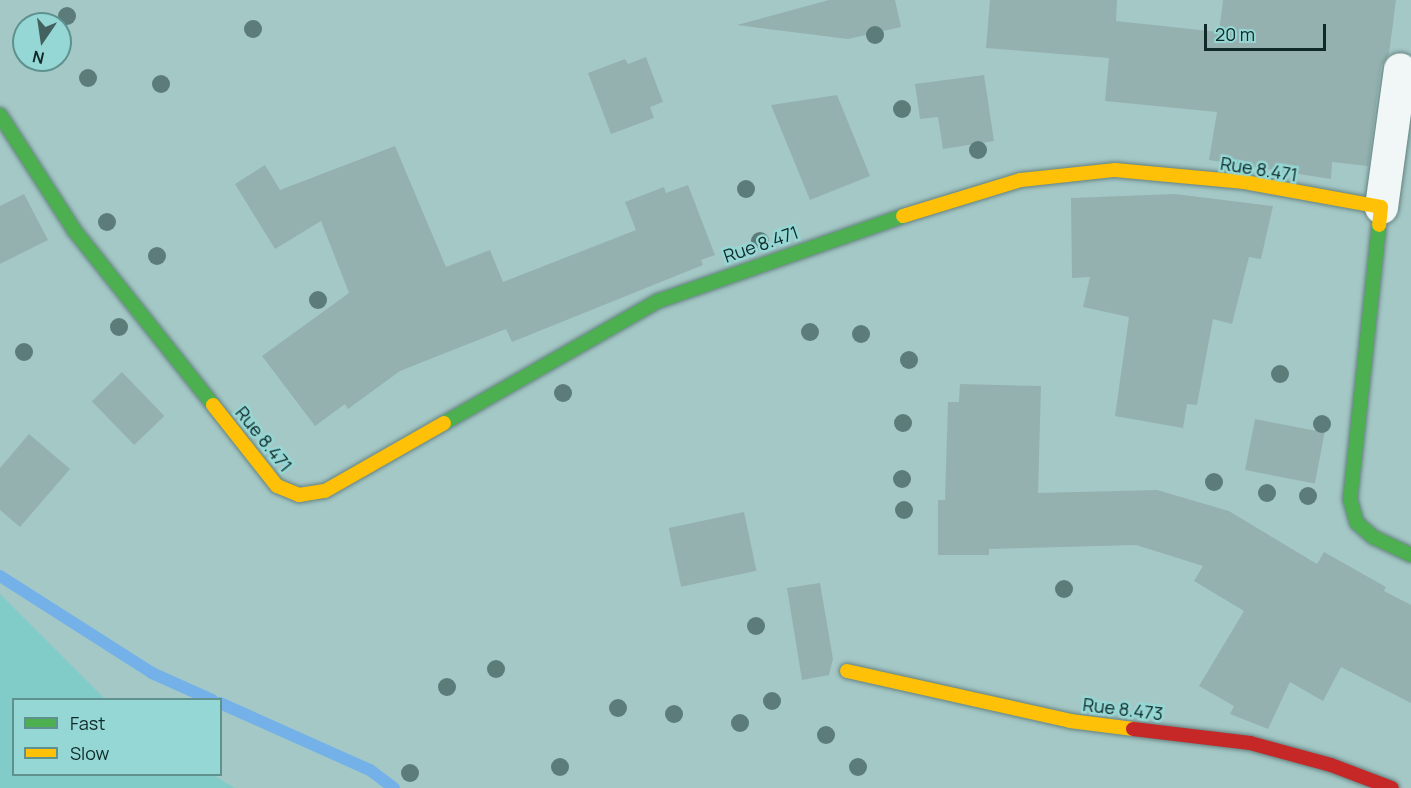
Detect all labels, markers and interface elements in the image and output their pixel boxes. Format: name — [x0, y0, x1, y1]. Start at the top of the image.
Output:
north arrow — [12, 12, 72, 72]
scale bar — [1207, 12, 1328, 50]
text: 20 m — [1215, 22, 1255, 46]
text: N — [30, 46, 46, 70]
street label: Rue 8.471 — [1219, 152, 1299, 186]
street label: Rue 8.471 — [721, 221, 801, 267]
street label: Rue 8.471 — [231, 402, 297, 476]
street label: Rue 8.473 — [1082, 693, 1164, 725]
legend — [12, 698, 222, 776]
text: Fast — [70, 711, 105, 735]
text: Slow — [70, 741, 109, 765]

